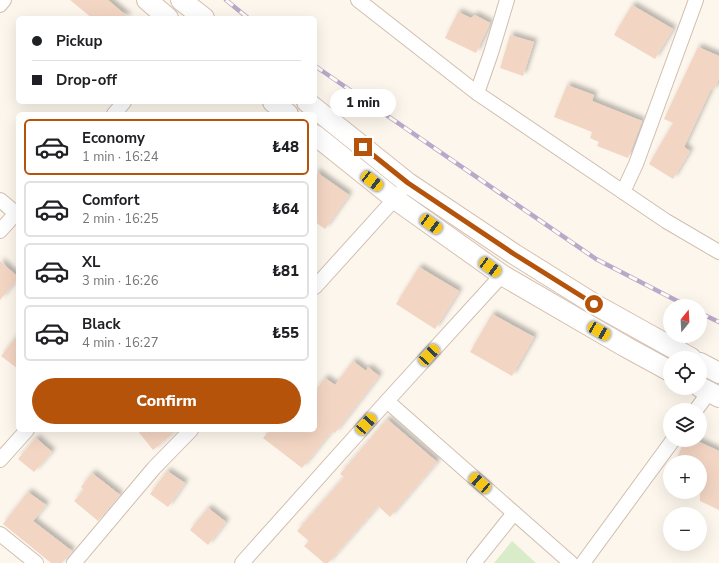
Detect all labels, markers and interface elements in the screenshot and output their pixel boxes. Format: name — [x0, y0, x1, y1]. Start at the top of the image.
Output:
text: Pickup — [56, 31, 102, 51]
text: Drop-off — [56, 70, 117, 90]
callout: 1 min — [330, 89, 396, 117]
text: 1 min — [346, 94, 380, 112]
text: Economy — [82, 128, 145, 148]
icon: car — [34, 129, 70, 165]
text: ₺48 — [272, 137, 299, 157]
route end — [354, 138, 372, 156]
text: 1 min · 16:24 — [82, 148, 158, 166]
car — [359, 169, 385, 193]
text: Comfort — [82, 190, 139, 210]
icon: car — [34, 191, 70, 227]
text: ₺64 — [272, 199, 299, 219]
text: 2 min · 16:25 — [82, 210, 158, 228]
car — [418, 212, 444, 236]
text: XL — [82, 252, 101, 272]
icon: car — [34, 253, 70, 289]
car — [477, 255, 503, 279]
text: ₺81 — [272, 261, 299, 281]
text: 3 min · 16:26 — [82, 272, 158, 290]
route start — [585, 295, 603, 313]
north arrow — [663, 299, 707, 343]
map controls — [663, 299, 707, 551]
text: Black — [82, 314, 120, 334]
icon: car — [34, 315, 70, 351]
car — [586, 320, 612, 342]
text: ₺55 — [272, 323, 299, 343]
text: 4 min · 16:27 — [82, 334, 158, 352]
car — [416, 342, 442, 368]
button: locate — [663, 351, 707, 395]
button: Confirm — [32, 378, 301, 424]
button: layers — [663, 403, 707, 447]
car — [354, 411, 378, 437]
button: + — [663, 455, 707, 499]
car — [467, 471, 493, 495]
button: − — [663, 507, 707, 551]

